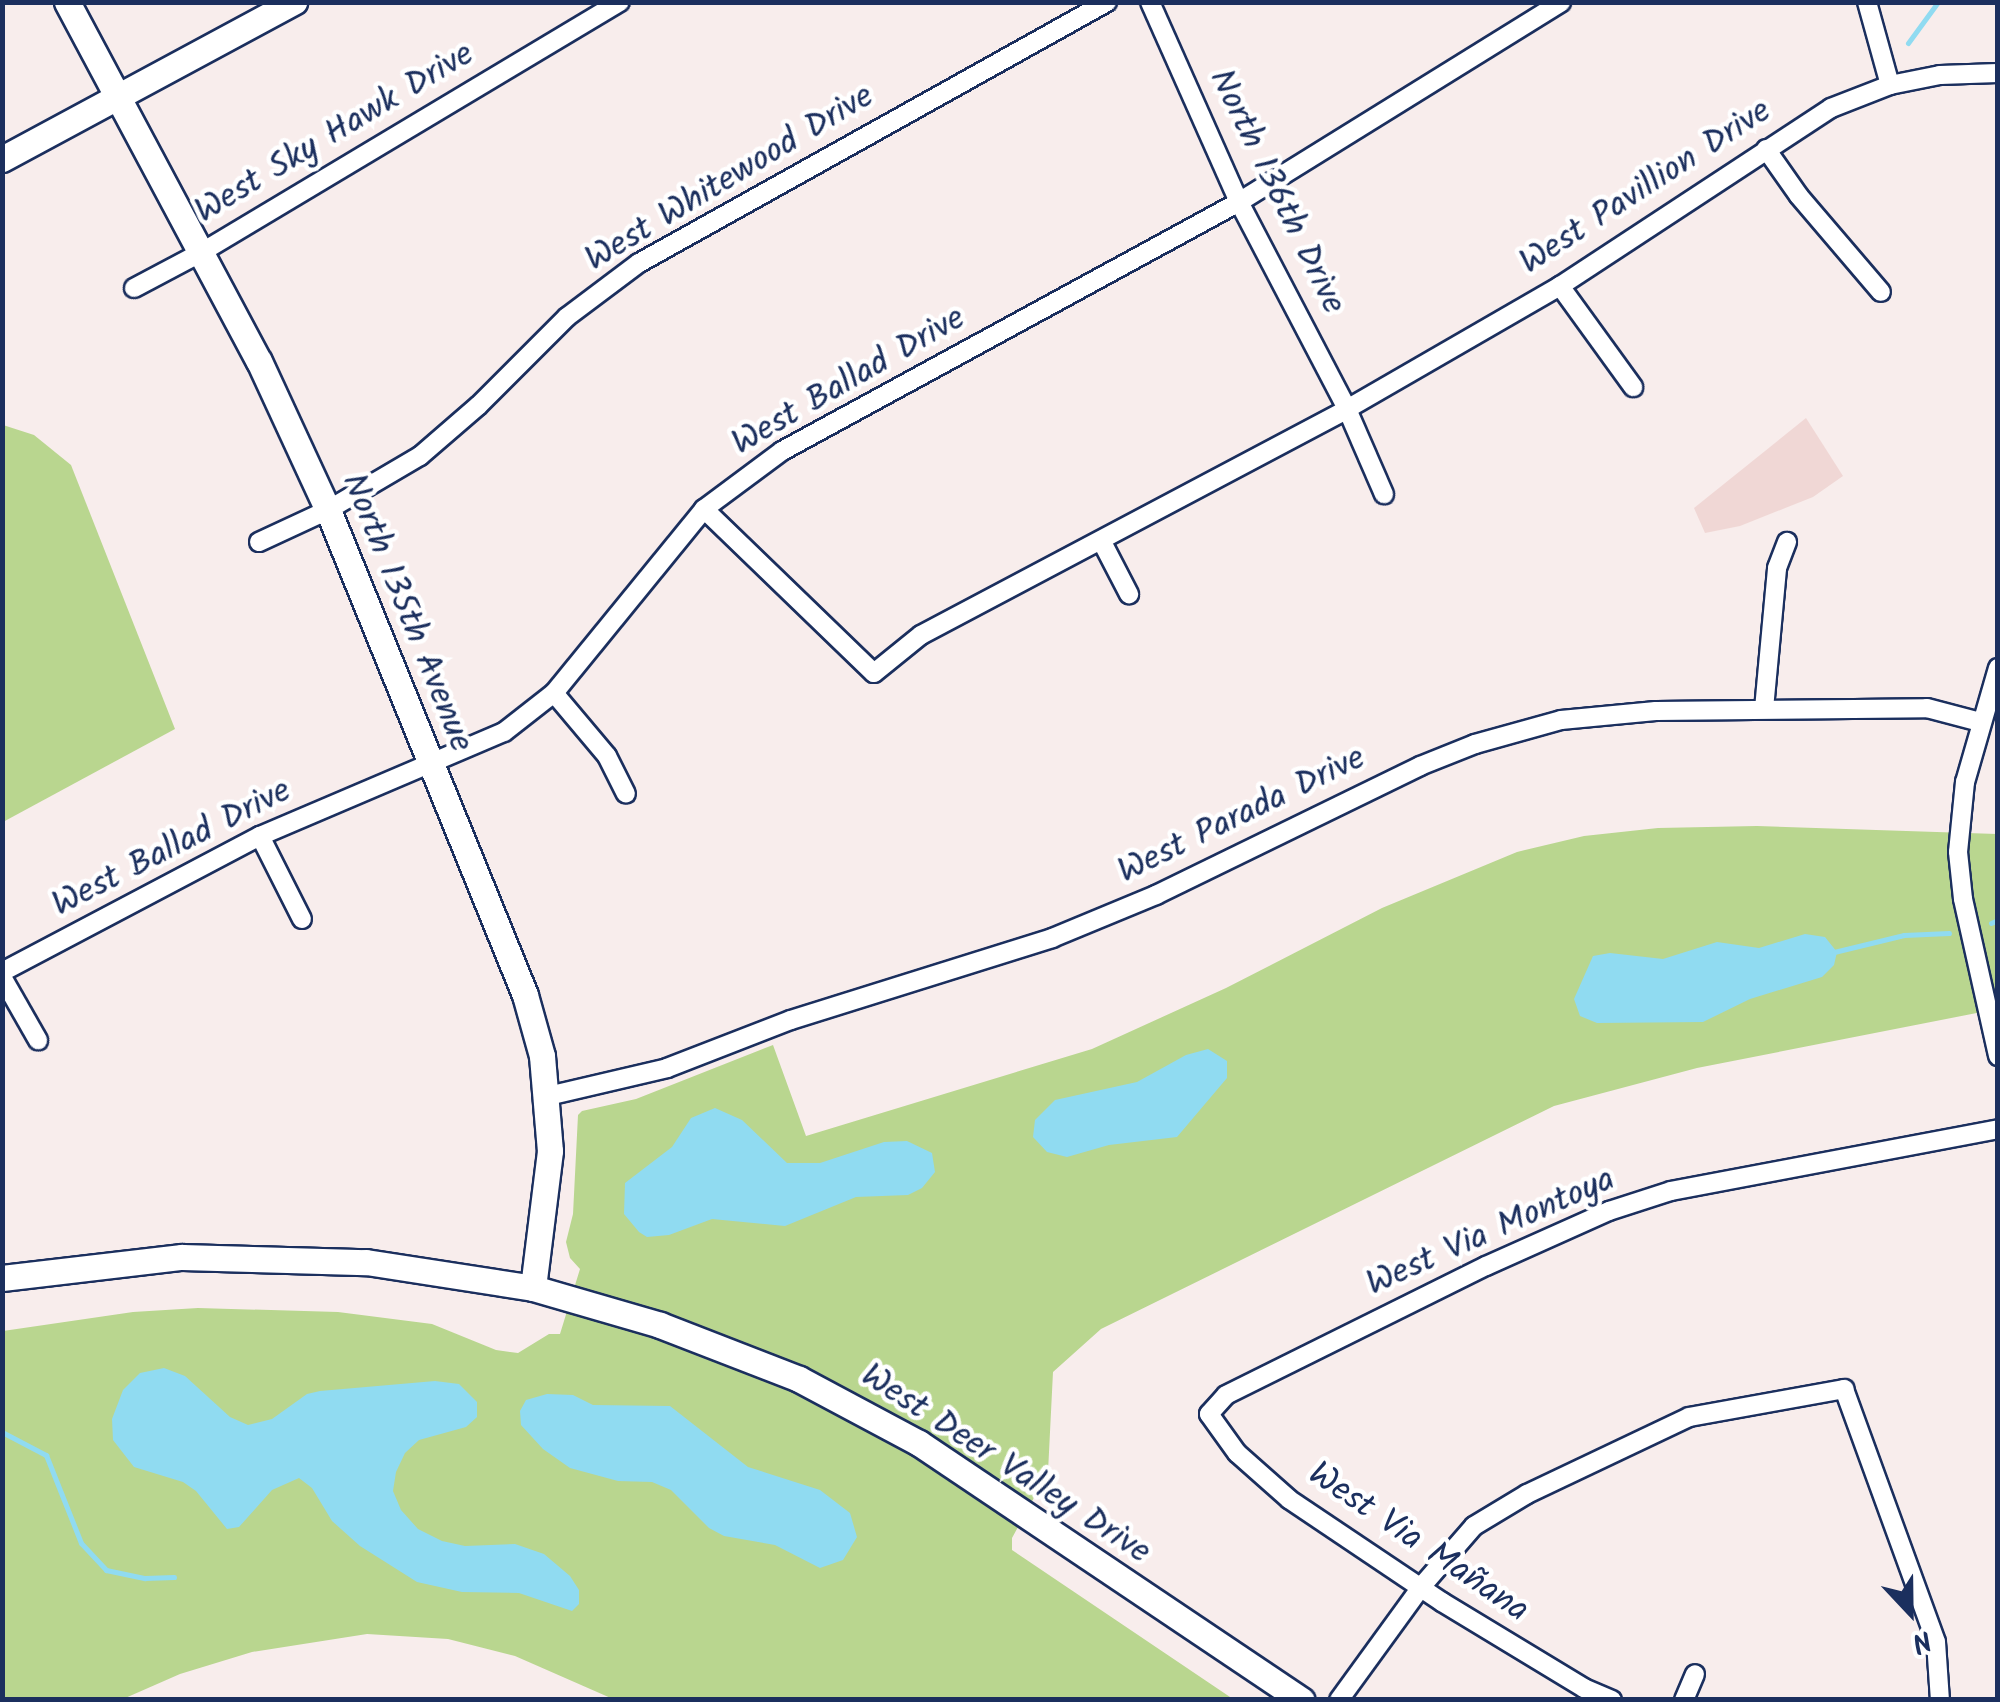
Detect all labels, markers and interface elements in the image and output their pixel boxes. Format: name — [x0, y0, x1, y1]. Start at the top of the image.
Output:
street label: West Sky Hawk Drive — [188, 34, 482, 234]
street label: North 136th Drive — [1199, 63, 1353, 321]
street label: West Whitewood Drive — [578, 76, 882, 282]
street label: West Pavillion Drive — [1512, 91, 1780, 285]
street label: West Ballad Drive — [725, 298, 973, 466]
street label: North 135th Avenue — [331, 468, 481, 758]
street label: West Parada Drive — [1111, 738, 1373, 894]
street label: West Ballad Drive — [46, 771, 298, 927]
street label: West Via Montoya — [1360, 1159, 1622, 1307]
street label: West Deer Valley Drive — [852, 1356, 1158, 1574]
street label: West Via Mañana — [1300, 1454, 1536, 1632]
north arrow — [1860, 1562, 1960, 1662]
text: N — [1905, 1616, 1938, 1664]

